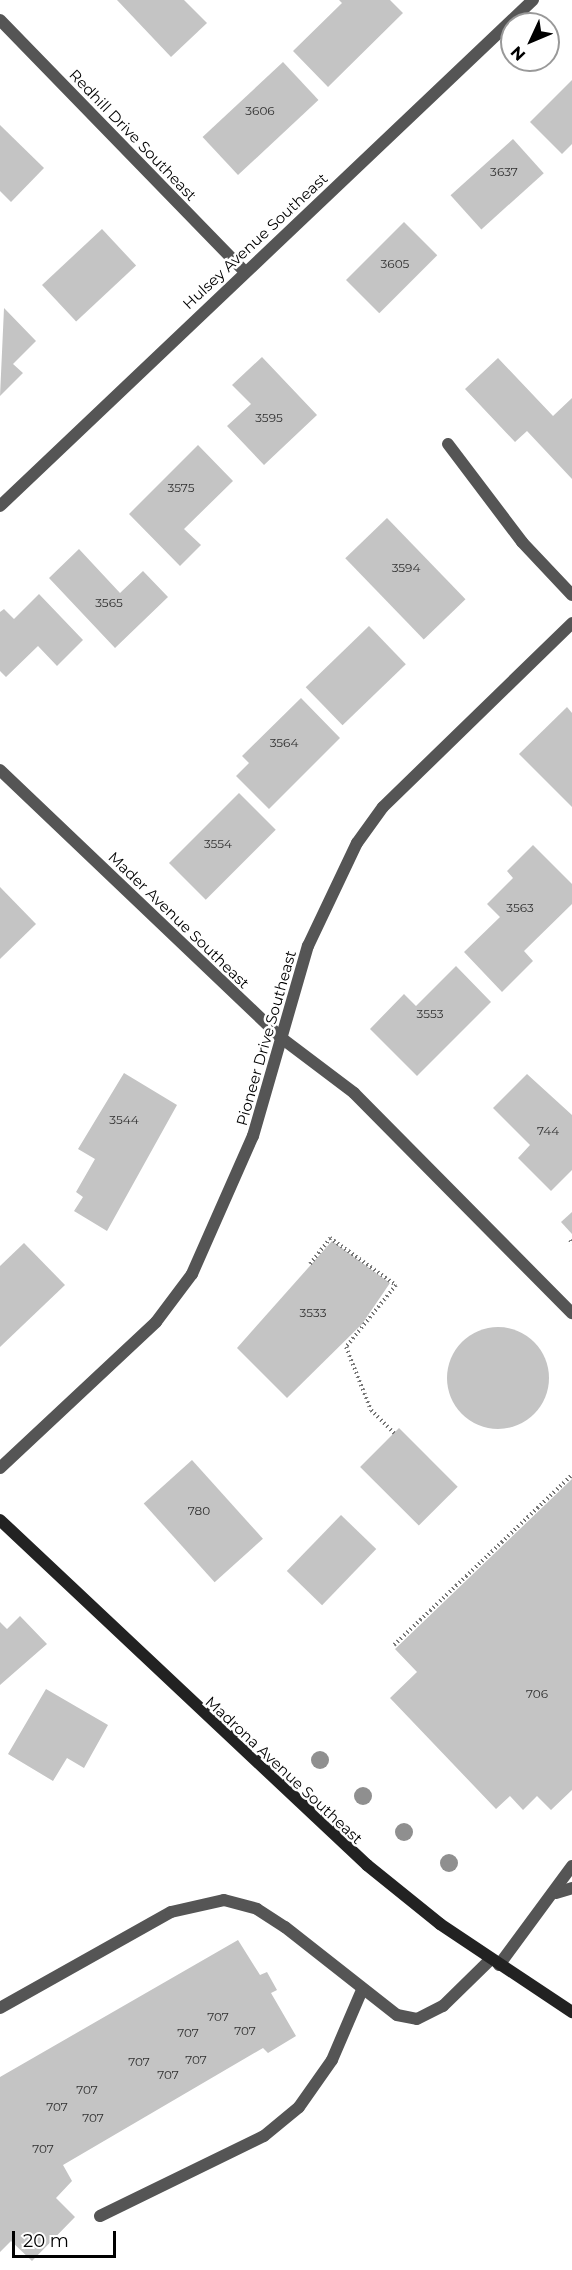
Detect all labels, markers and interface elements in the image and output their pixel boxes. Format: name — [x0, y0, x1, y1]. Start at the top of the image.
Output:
north arrow — [500, 12, 560, 72]
text: N — [507, 42, 529, 65]
street label: Redhill Drive Southeast — [66, 66, 200, 204]
house number: 3606 — [245, 104, 275, 118]
house number: 3637 — [490, 165, 518, 179]
street label: Hulsey Avenue Southeast — [179, 169, 331, 313]
house number: 3605 — [381, 257, 409, 271]
house number: 3595 — [255, 411, 283, 425]
house number: 3575 — [168, 481, 194, 495]
house number: 3594 — [392, 561, 420, 575]
house number: 3565 — [95, 596, 123, 610]
house number: 3564 — [270, 736, 298, 750]
house number: 3554 — [204, 837, 232, 851]
street label: Mader Avenue Southeast — [105, 848, 253, 992]
house number: 3563 — [506, 901, 534, 915]
street label: Pioneer Drive Southeast — [232, 948, 300, 1128]
house number: 3553 — [417, 1007, 443, 1021]
house number: 3544 — [109, 1113, 139, 1127]
house number: 744 — [537, 1124, 559, 1138]
house number: 3533 — [300, 1306, 326, 1320]
house number: 780 — [188, 1504, 210, 1518]
house number: 706 — [526, 1687, 548, 1701]
street label: Madrona Avenue Southeast — [202, 1692, 366, 1848]
house number: 707 — [207, 2010, 229, 2024]
house number: 707 — [234, 2024, 256, 2038]
house number: 707 — [177, 2026, 199, 2040]
house number: 707 — [185, 2053, 207, 2067]
house number: 707 — [128, 2055, 150, 2069]
house number: 707 — [157, 2068, 179, 2082]
house number: 707 — [76, 2083, 98, 2097]
house number: 707 — [46, 2100, 68, 2114]
house number: 707 — [82, 2111, 104, 2125]
house number: 707 — [32, 2142, 54, 2156]
scale bar — [15, 2219, 118, 2257]
text: 20 m — [23, 2230, 69, 2252]

